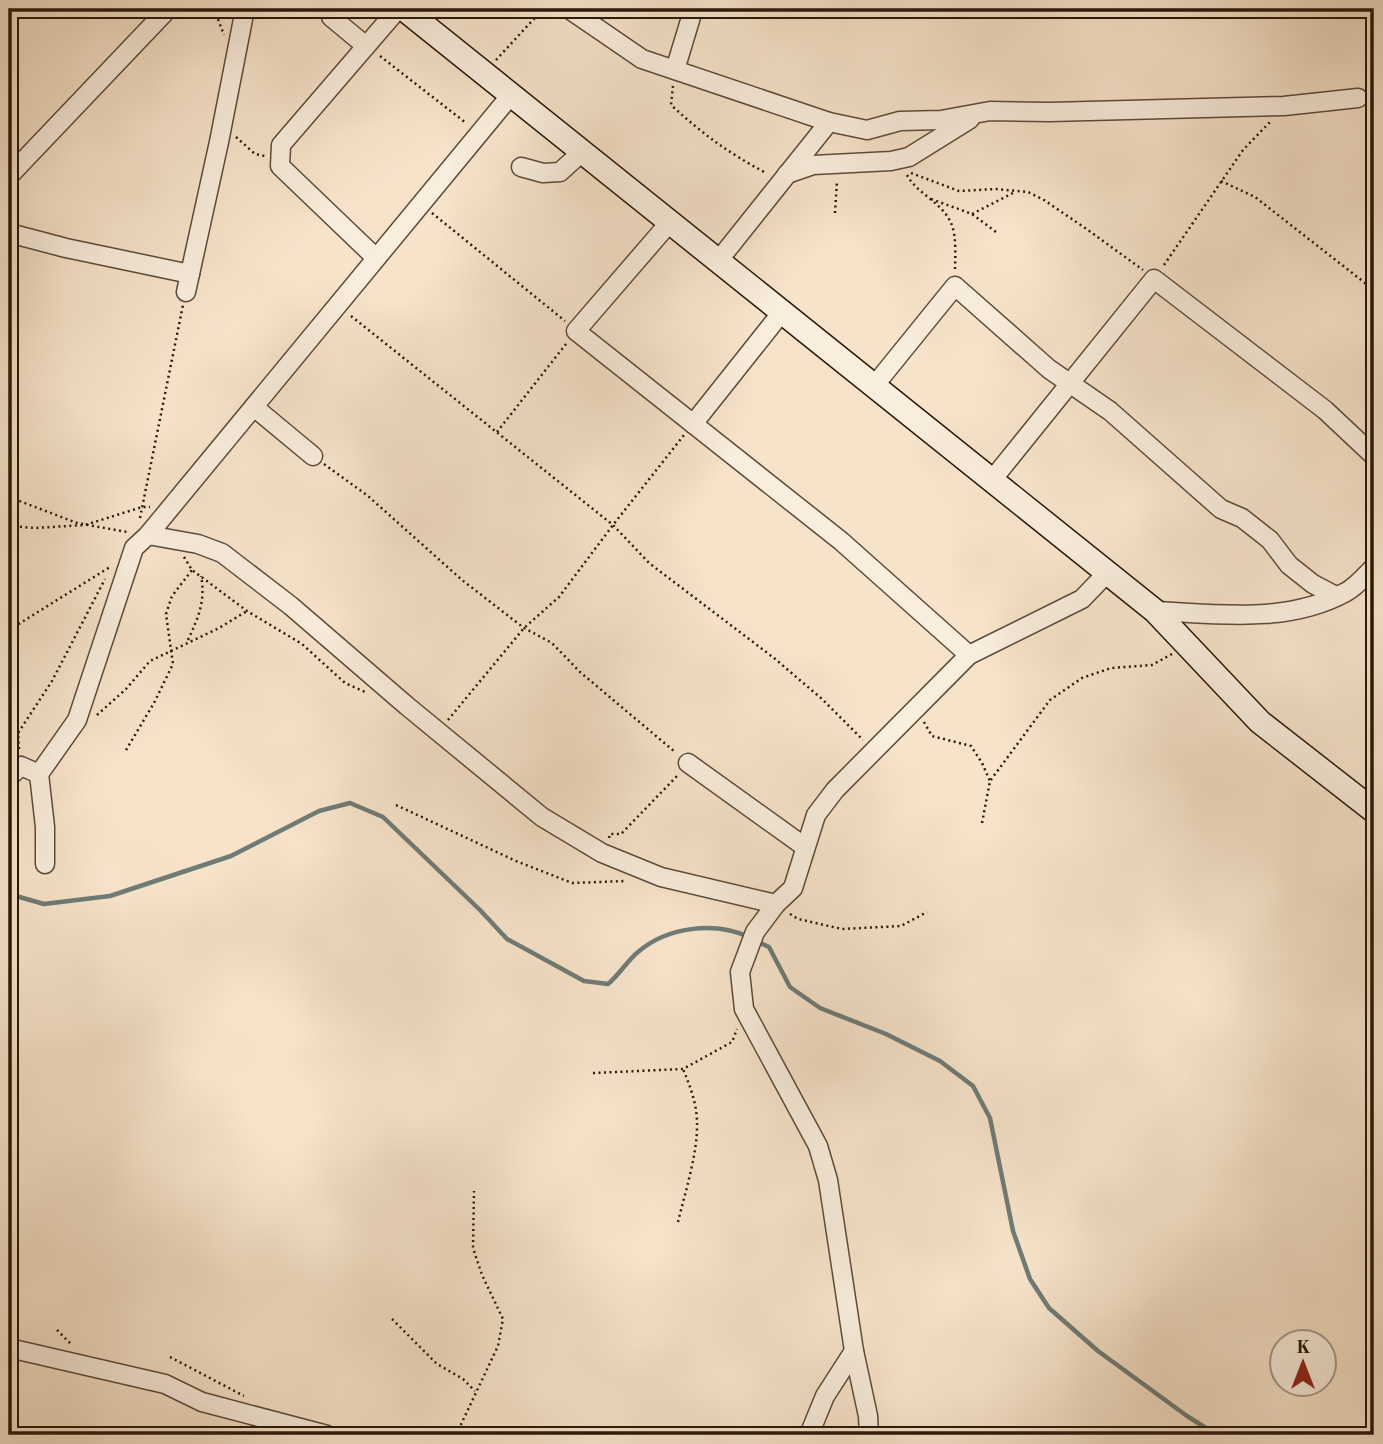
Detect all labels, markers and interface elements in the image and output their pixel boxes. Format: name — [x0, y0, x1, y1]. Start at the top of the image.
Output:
north arrow — [1268, 1328, 1338, 1398]
text: K — [1296, 1339, 1311, 1358]

